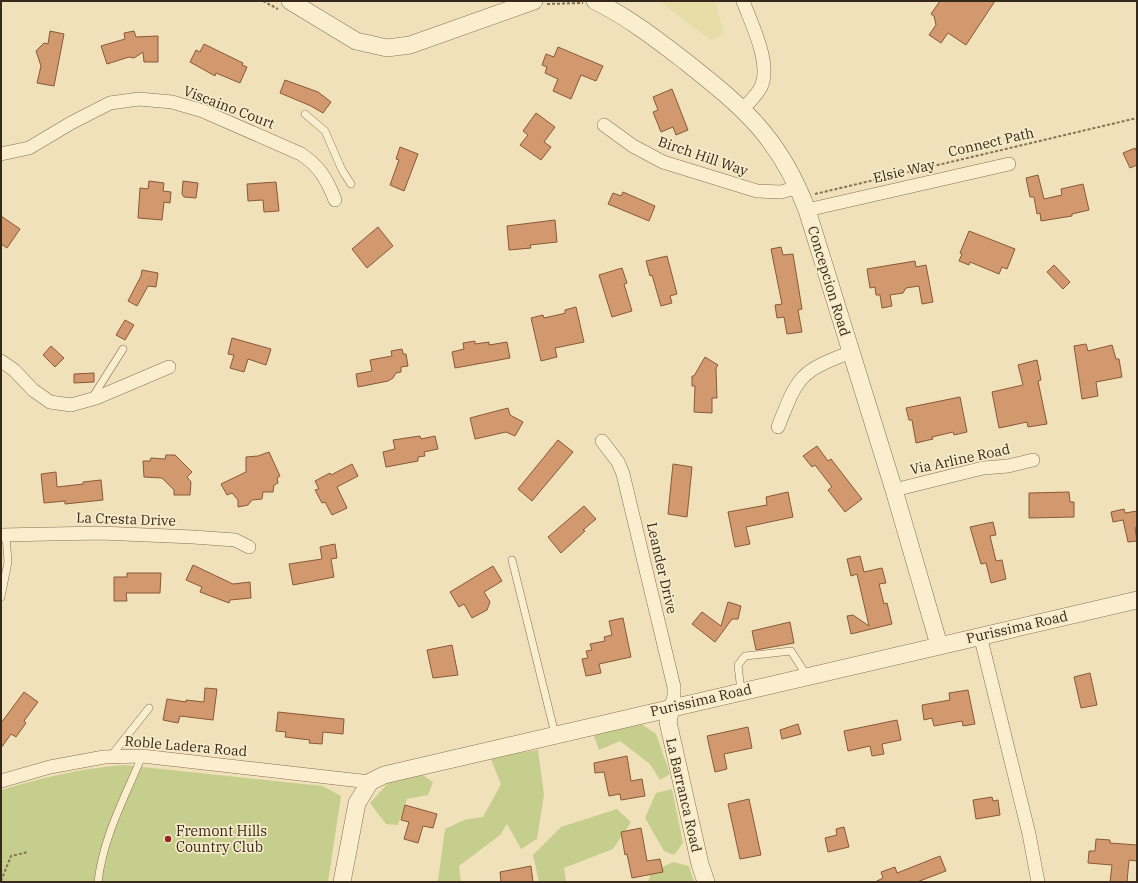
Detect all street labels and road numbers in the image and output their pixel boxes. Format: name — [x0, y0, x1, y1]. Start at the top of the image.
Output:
street label: Viscaino Court — [181, 81, 277, 133]
street label: Connect Path — [946, 123, 1036, 161]
street label: Birch Hill Way — [656, 132, 751, 180]
street label: Elsie Way — [871, 155, 937, 187]
street label: Concepcion Road — [804, 224, 854, 339]
street label: Via Arline Road — [908, 440, 1012, 478]
street label: La Cresta Drive — [76, 508, 176, 530]
street label: Leander Drive — [643, 520, 681, 616]
street label: Purissima Road — [964, 606, 1070, 647]
street label: Purissima Road — [648, 679, 754, 720]
street label: Roble Ladera Road — [124, 732, 248, 760]
street label: La Barranca Road — [662, 736, 706, 854]

